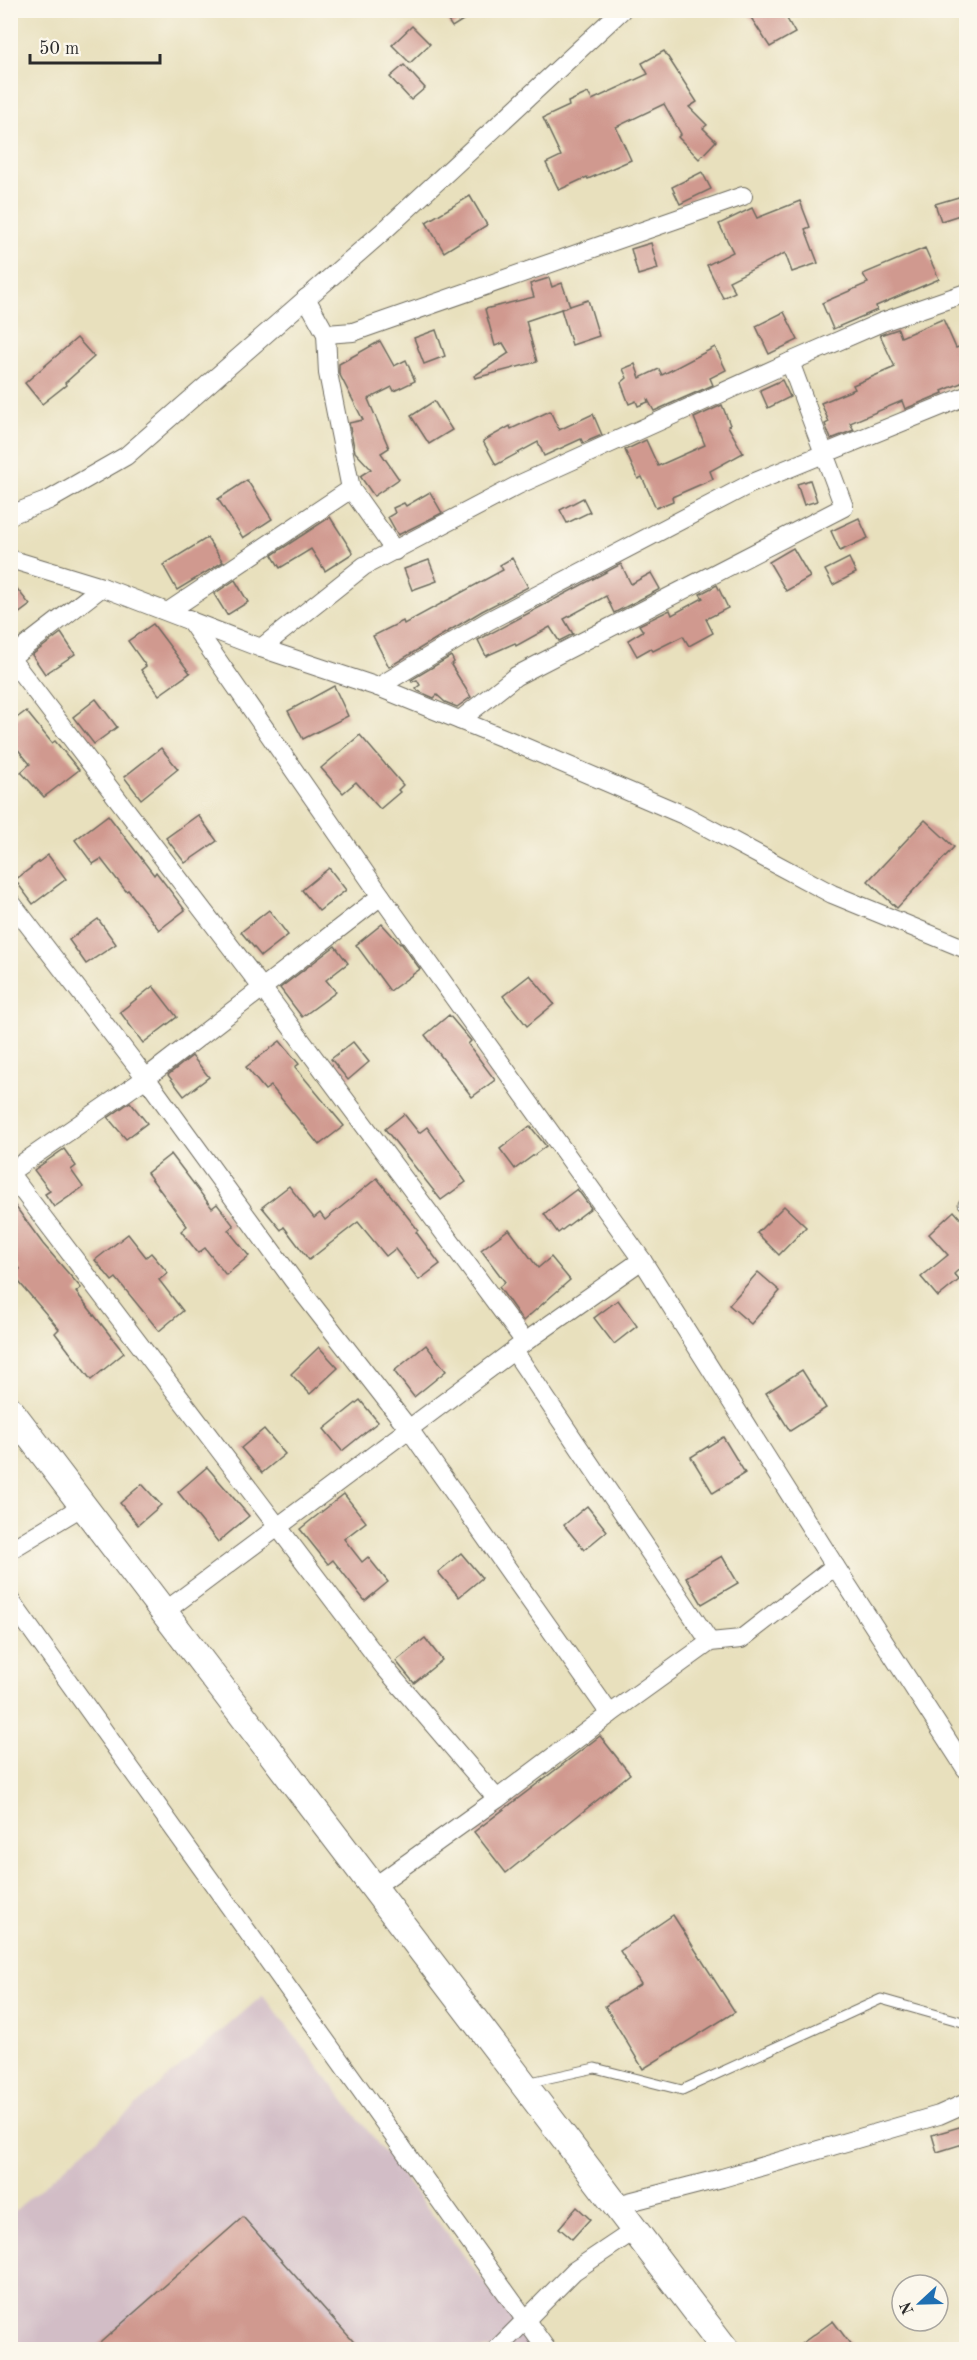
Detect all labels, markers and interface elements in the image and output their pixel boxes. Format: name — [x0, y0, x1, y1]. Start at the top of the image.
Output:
scale bar — [30, 27, 160, 65]
text: 50 m — [39, 40, 79, 58]
north arrow — [890, 2273, 950, 2333]
text: N — [898, 2298, 918, 2317]

